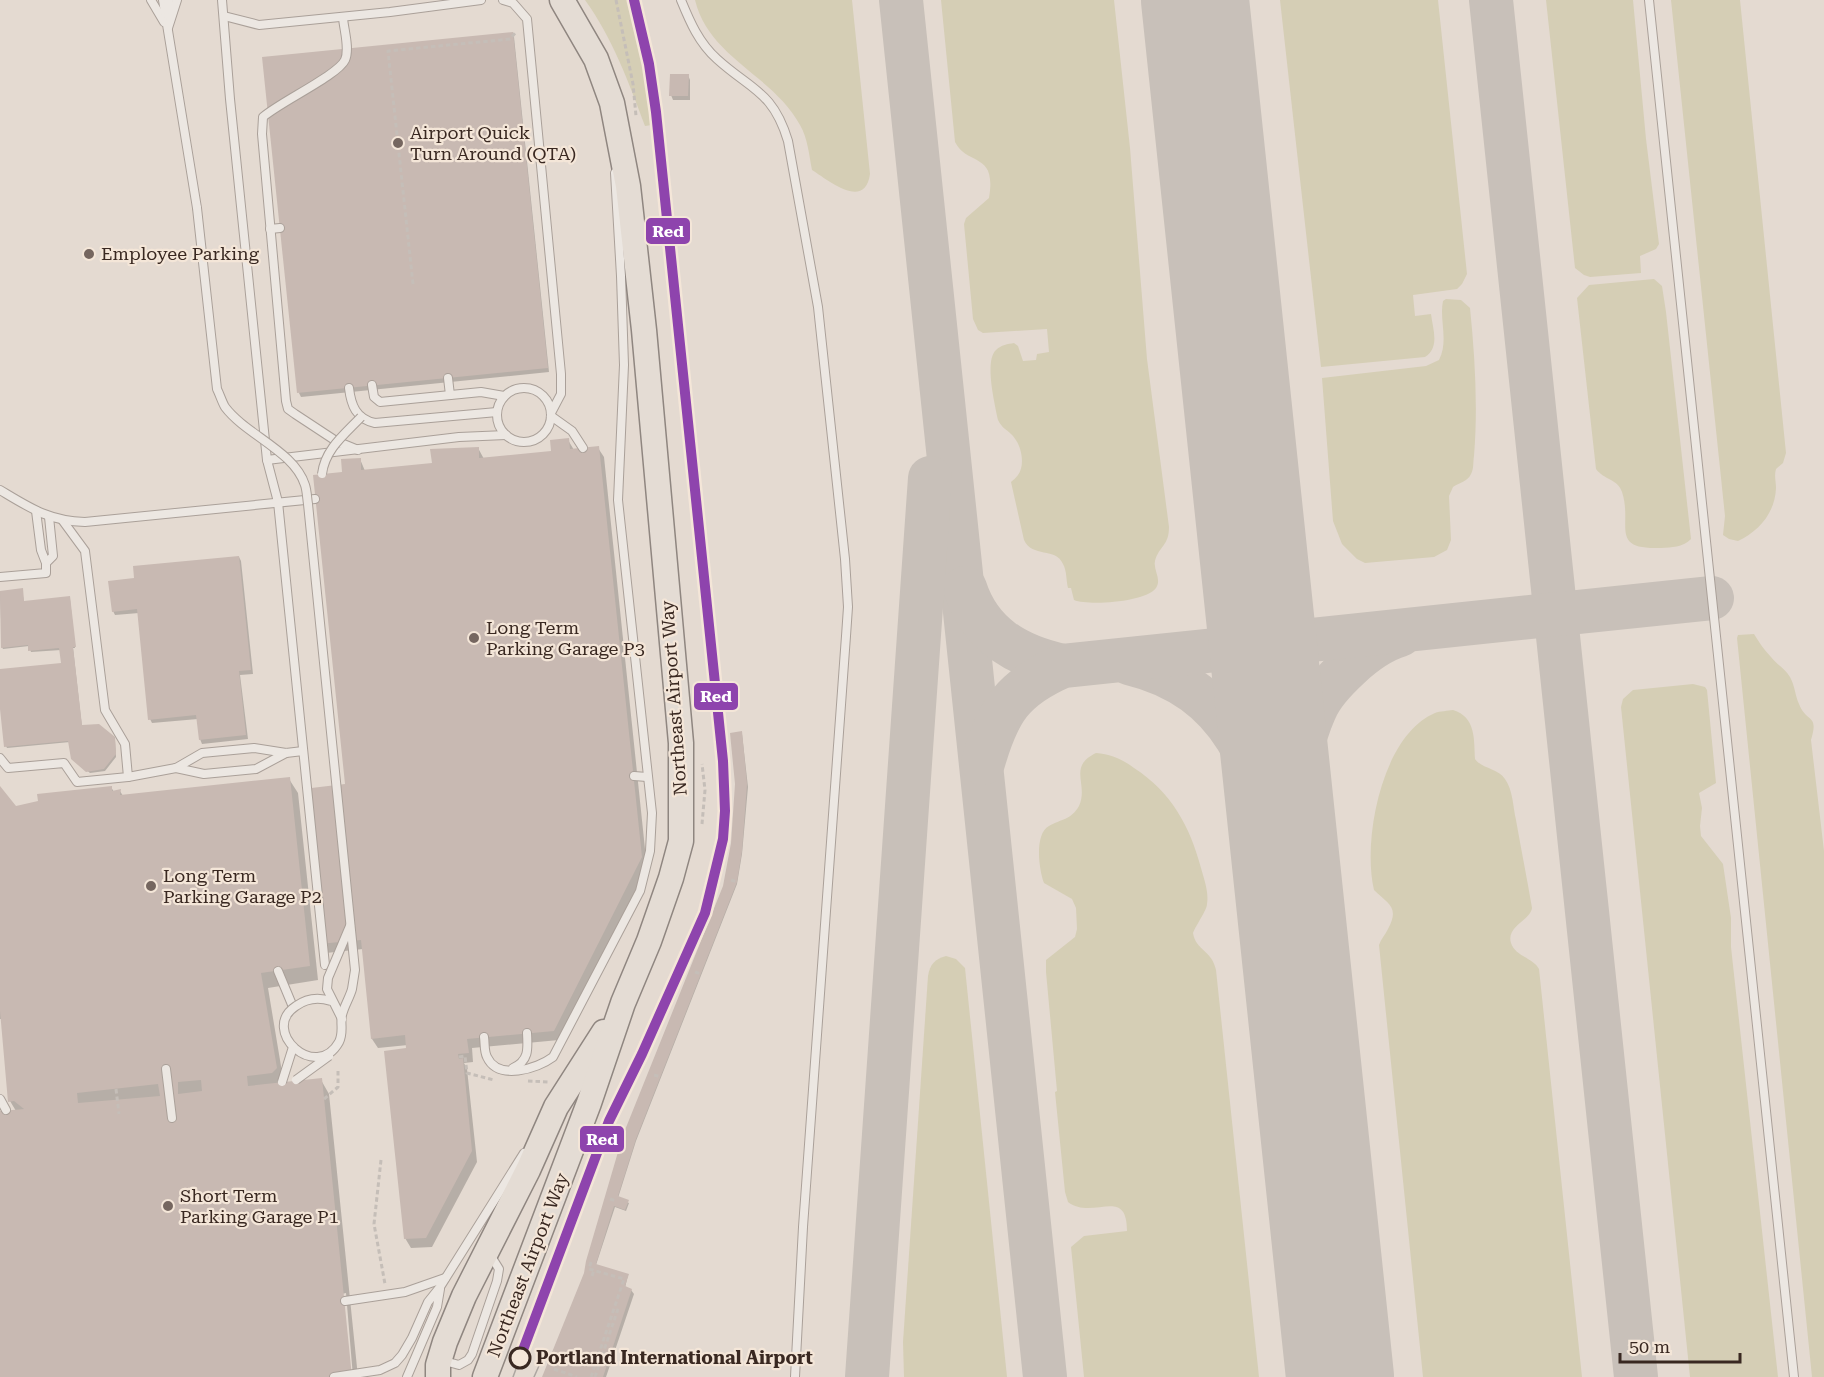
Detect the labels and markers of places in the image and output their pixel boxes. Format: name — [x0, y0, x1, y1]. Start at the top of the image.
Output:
place label: Airport Quick Turn Around (QTA) — [410, 122, 576, 164]
marker: Airport Quick Turn Around (QTA) — [391, 136, 405, 150]
place label: Employee Parking — [101, 243, 260, 264]
marker: Employee Parking — [82, 247, 96, 261]
place label: Long Term Parking Garage P3 — [486, 617, 645, 659]
marker: Long Term Parking Garage P3 — [467, 631, 481, 645]
place label: Long Term Parking Garage P2 — [163, 865, 322, 907]
marker: Long Term Parking Garage P2 — [144, 879, 158, 893]
place label: Short Term Parking Garage P1 — [180, 1185, 339, 1227]
marker: Short Term Parking Garage P1 — [161, 1199, 175, 1213]
marker: Portland International Airport — [509, 1347, 531, 1369]
place label: Portland International Airport — [536, 1347, 813, 1368]

